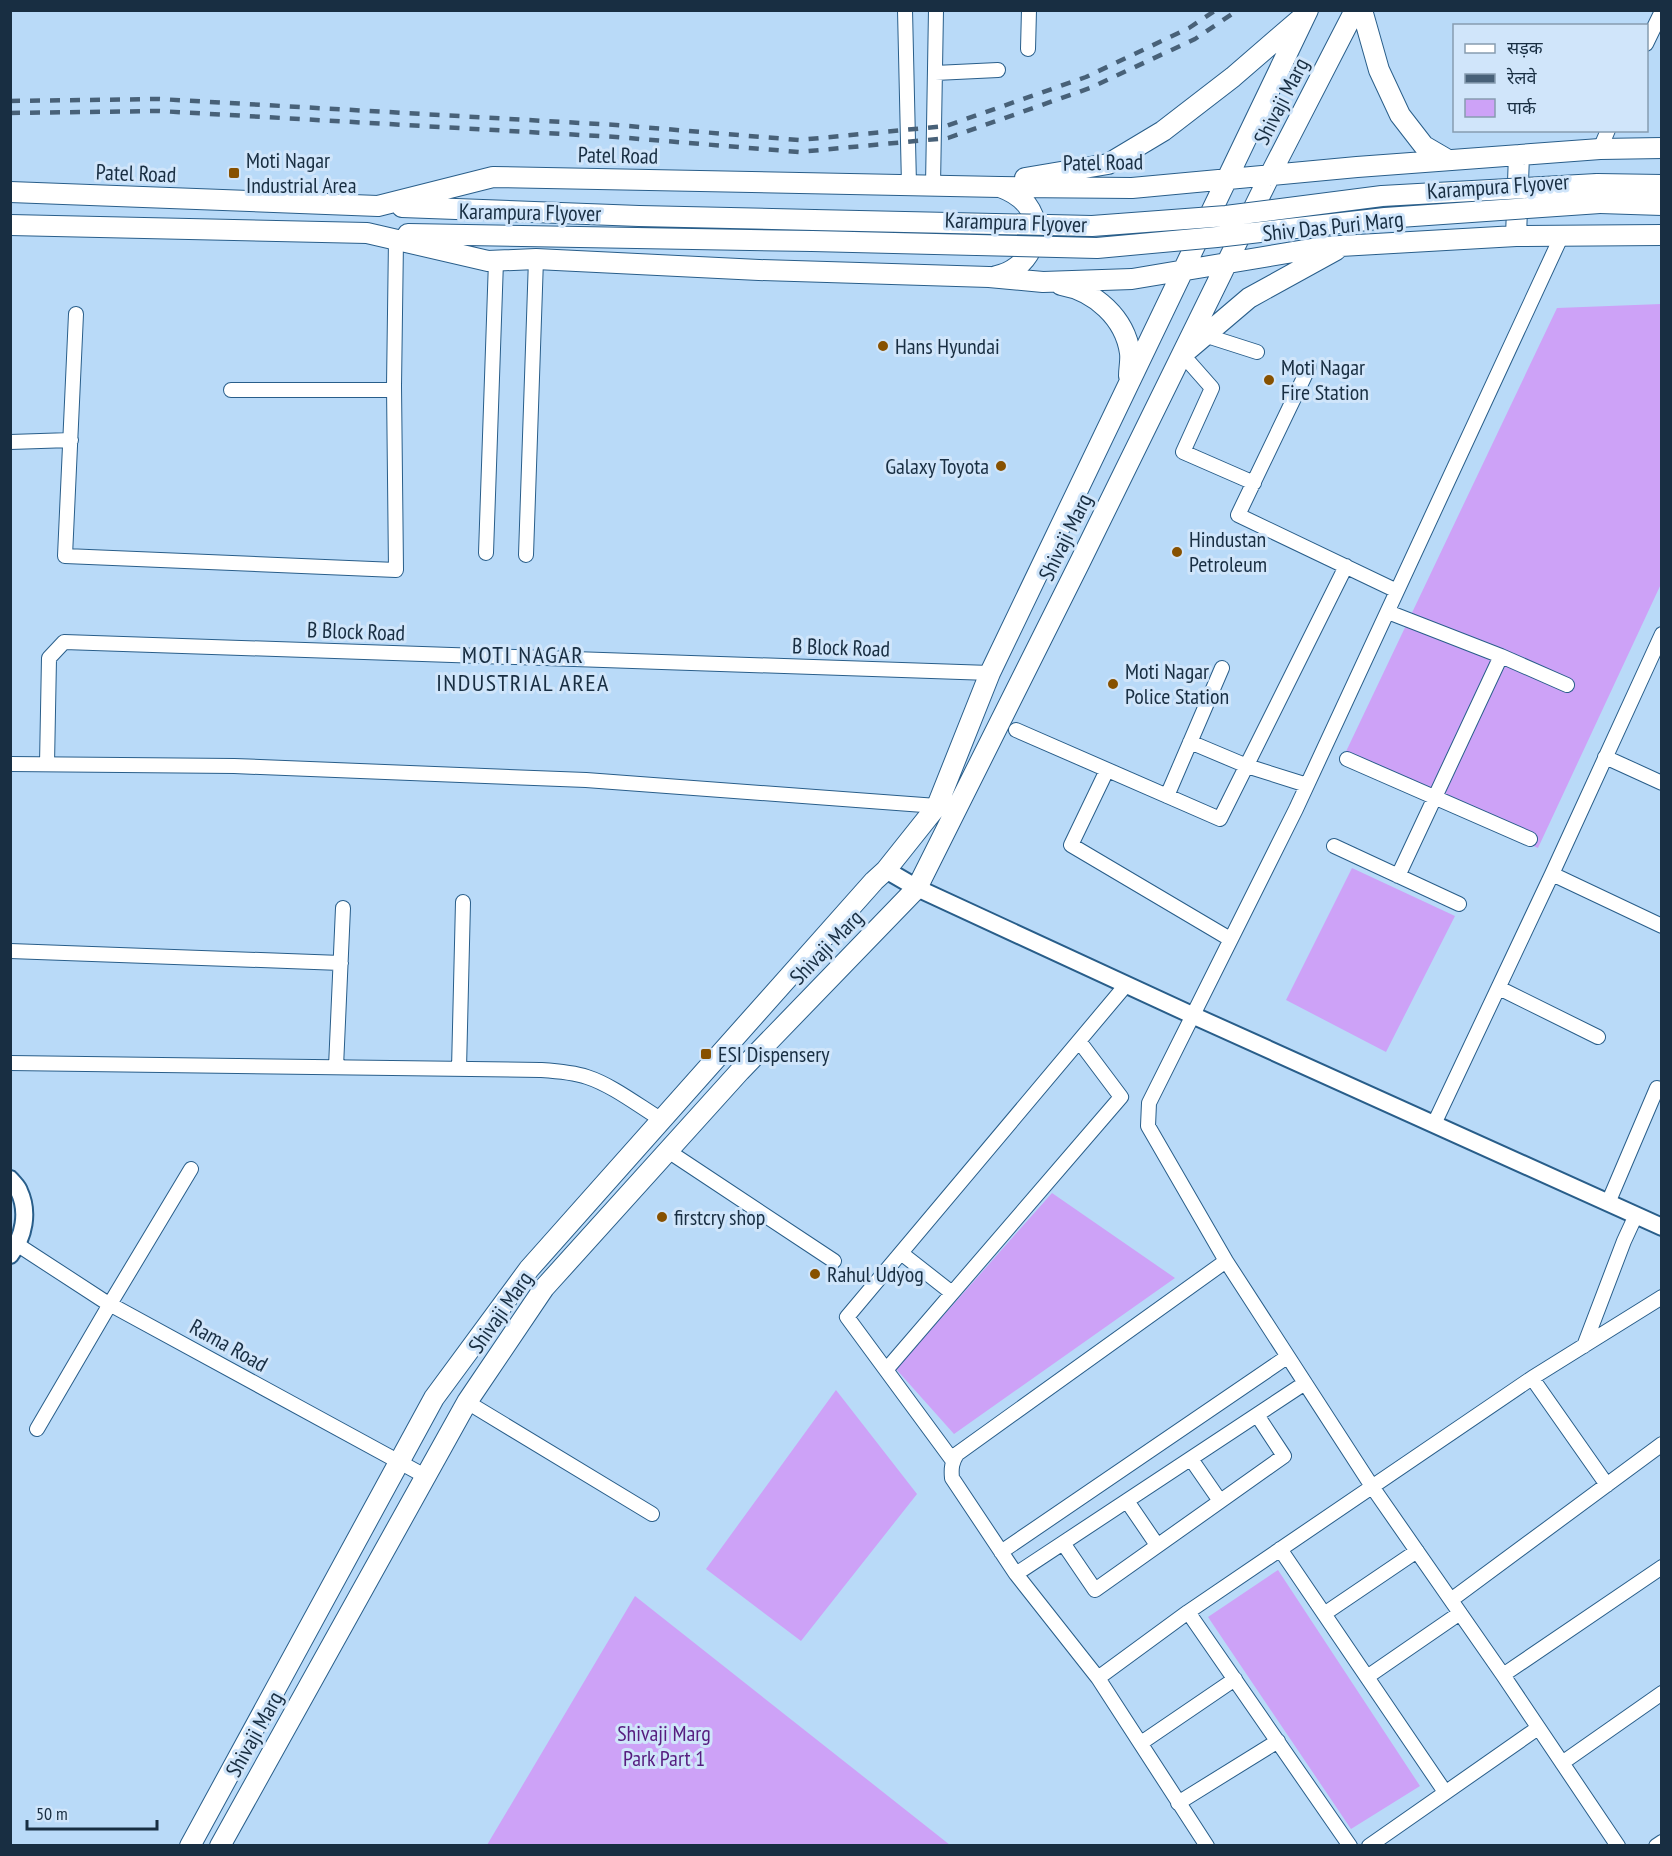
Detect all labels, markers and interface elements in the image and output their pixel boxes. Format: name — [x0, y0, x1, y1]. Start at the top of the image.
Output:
legend — [1453, 24, 1648, 132]
text: सड़क — [1507, 36, 1544, 59]
street label: Shivaji Marg — [1247, 53, 1315, 149]
text: रेलवे — [1506, 66, 1538, 89]
text: पार्क — [1507, 96, 1537, 119]
street label: Patel Road — [578, 140, 658, 170]
place label: Moti Nagar Industrial Area — [246, 146, 356, 199]
street label: Patel Road — [1063, 147, 1143, 177]
street label: Patel Road — [95, 158, 177, 188]
marker: Moti Nagar Industrial Area — [227, 166, 241, 180]
street label: Karampura Flyover — [1426, 167, 1570, 205]
street label: Karampura Flyover — [459, 197, 601, 227]
street label: Shiv Das Puri Marg — [1261, 205, 1405, 247]
street label: Karampura Flyover — [944, 206, 1088, 238]
place label: Hans Hyundai — [895, 332, 1000, 360]
marker: Hans Hyundai — [876, 339, 890, 353]
place label: Moti Nagar Fire Station — [1281, 353, 1369, 406]
marker: Moti Nagar Fire Station — [1262, 373, 1276, 387]
place label: Galaxy Toyota — [885, 452, 989, 480]
marker: Galaxy Toyota — [994, 459, 1008, 473]
street label: Shivaji Marg — [1032, 489, 1098, 585]
place label: Hindustan Petroleum — [1189, 525, 1267, 578]
marker: Hindustan Petroleum — [1170, 545, 1184, 559]
street label: B Block Road — [307, 615, 405, 647]
street label: B Block Road — [792, 631, 890, 663]
district label: MOTI NAGAR INDUSTRIAL AREA — [436, 639, 610, 698]
place label: Moti Nagar Police Station — [1125, 657, 1229, 710]
marker: Moti Nagar Police Station — [1106, 677, 1120, 691]
street label: Shivaji Marg — [783, 904, 869, 990]
place label: ESI Dispensery — [718, 1040, 830, 1068]
marker: ESI Dispensery — [699, 1047, 713, 1061]
place label: firstcry shop — [674, 1203, 765, 1231]
marker: firstcry shop — [655, 1210, 669, 1224]
place label: Rahul Udyog — [827, 1260, 924, 1288]
street label: Shivaji Marg — [462, 1266, 538, 1358]
marker: Rahul Udyog — [808, 1267, 822, 1281]
street label: Rama Road — [185, 1312, 273, 1378]
street label: Shivaji Marg — [219, 1686, 289, 1782]
park label: Shivaji Marg Park Part 1 — [617, 1719, 711, 1772]
scale bar — [27, 1793, 158, 1831]
text: 50 m — [36, 1802, 68, 1825]

